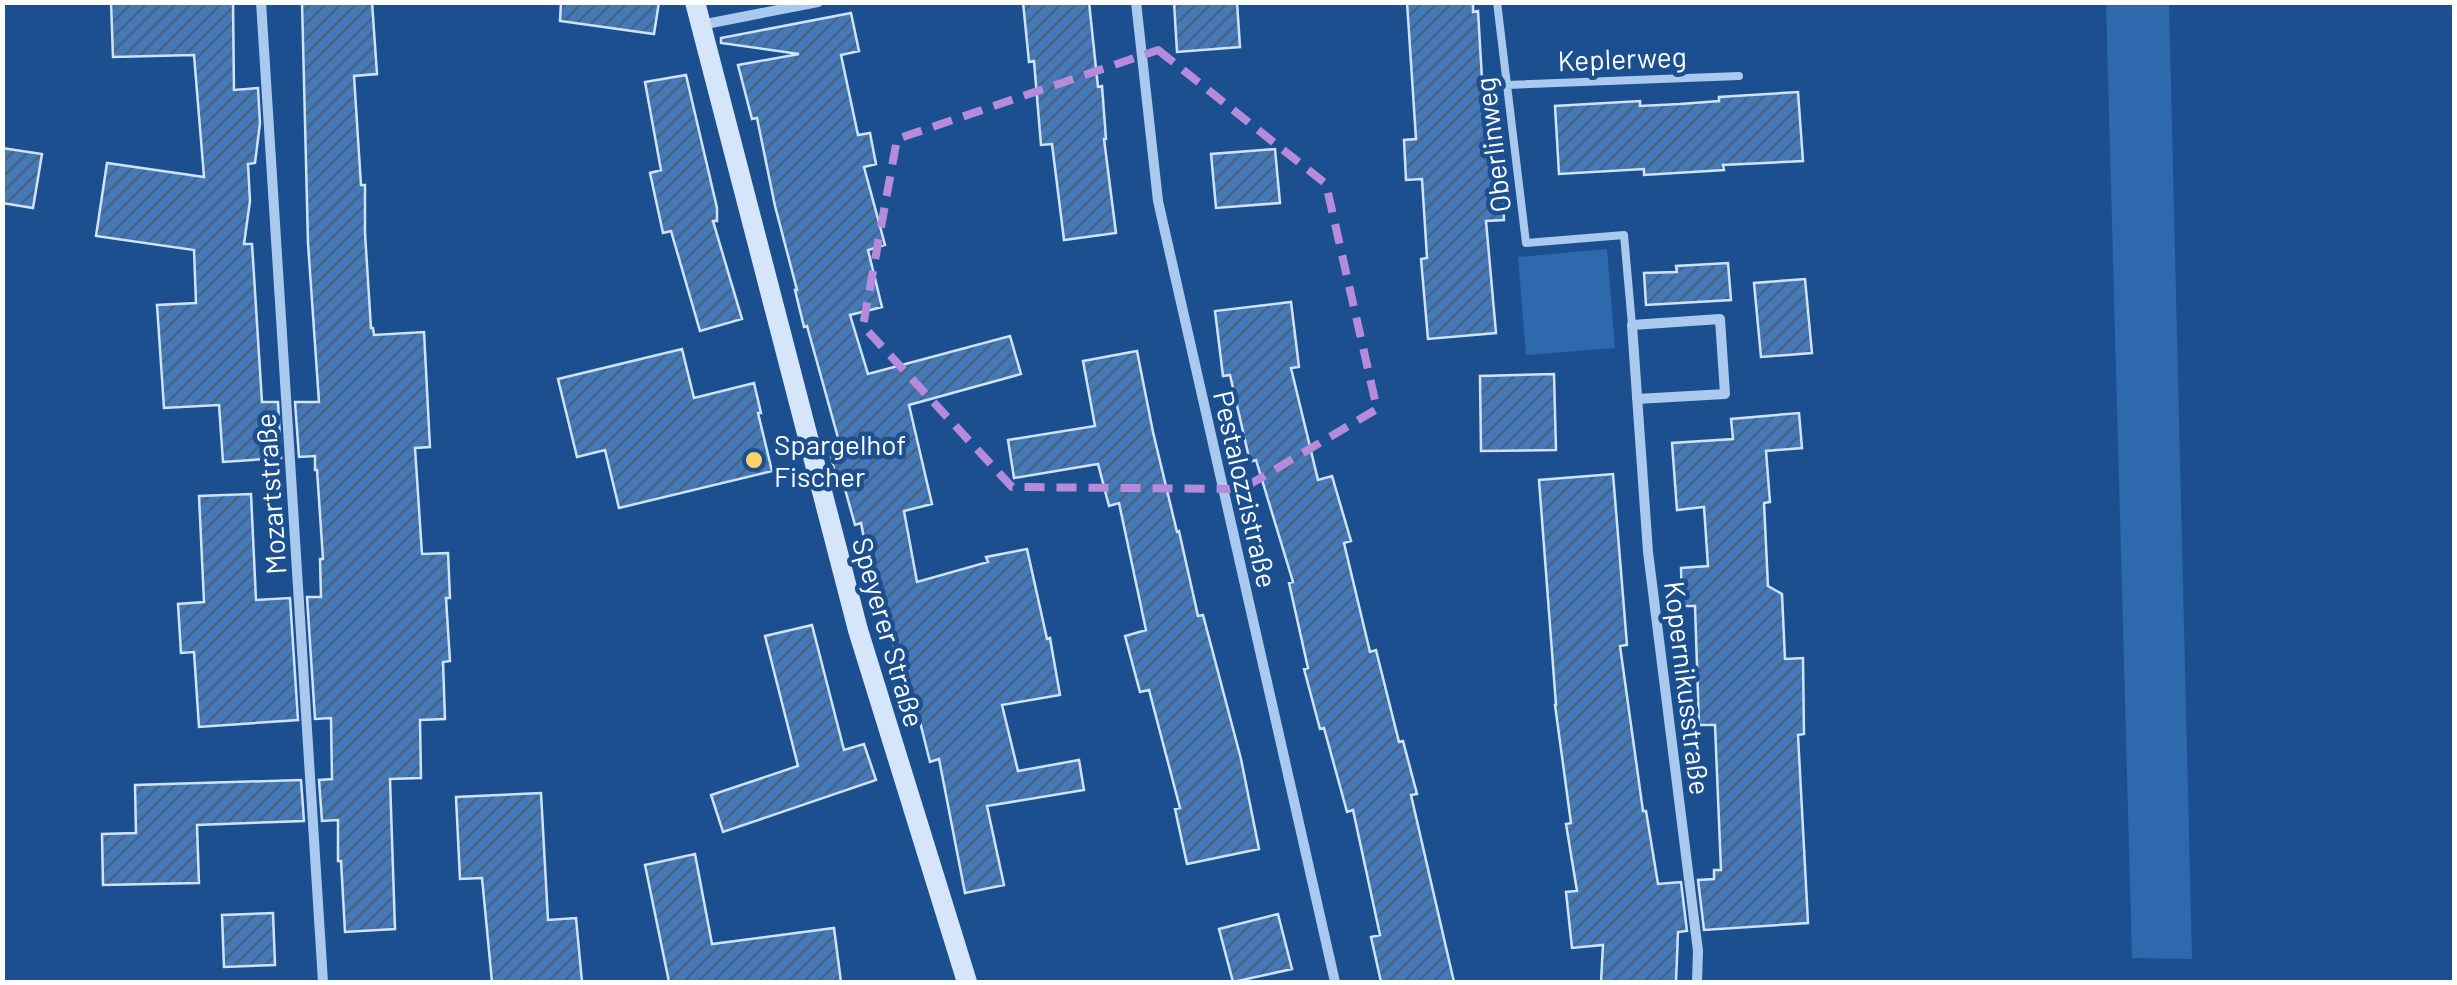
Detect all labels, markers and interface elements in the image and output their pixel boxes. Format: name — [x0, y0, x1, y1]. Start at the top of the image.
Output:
street label: Keplerweg — [1557, 39, 1687, 77]
street label: Oberlinweg — [1467, 76, 1517, 214]
street label: Pestalozzistraße — [1207, 387, 1285, 591]
street label: Mozartstraße — [247, 412, 293, 576]
place label: Spargelhof Fischer — [774, 427, 906, 493]
marker: Spargelhof Fischer — [743, 449, 765, 471]
street label: Speyerer Straße — [846, 533, 932, 731]
street label: Kopernikusstraße — [1658, 579, 1718, 797]

